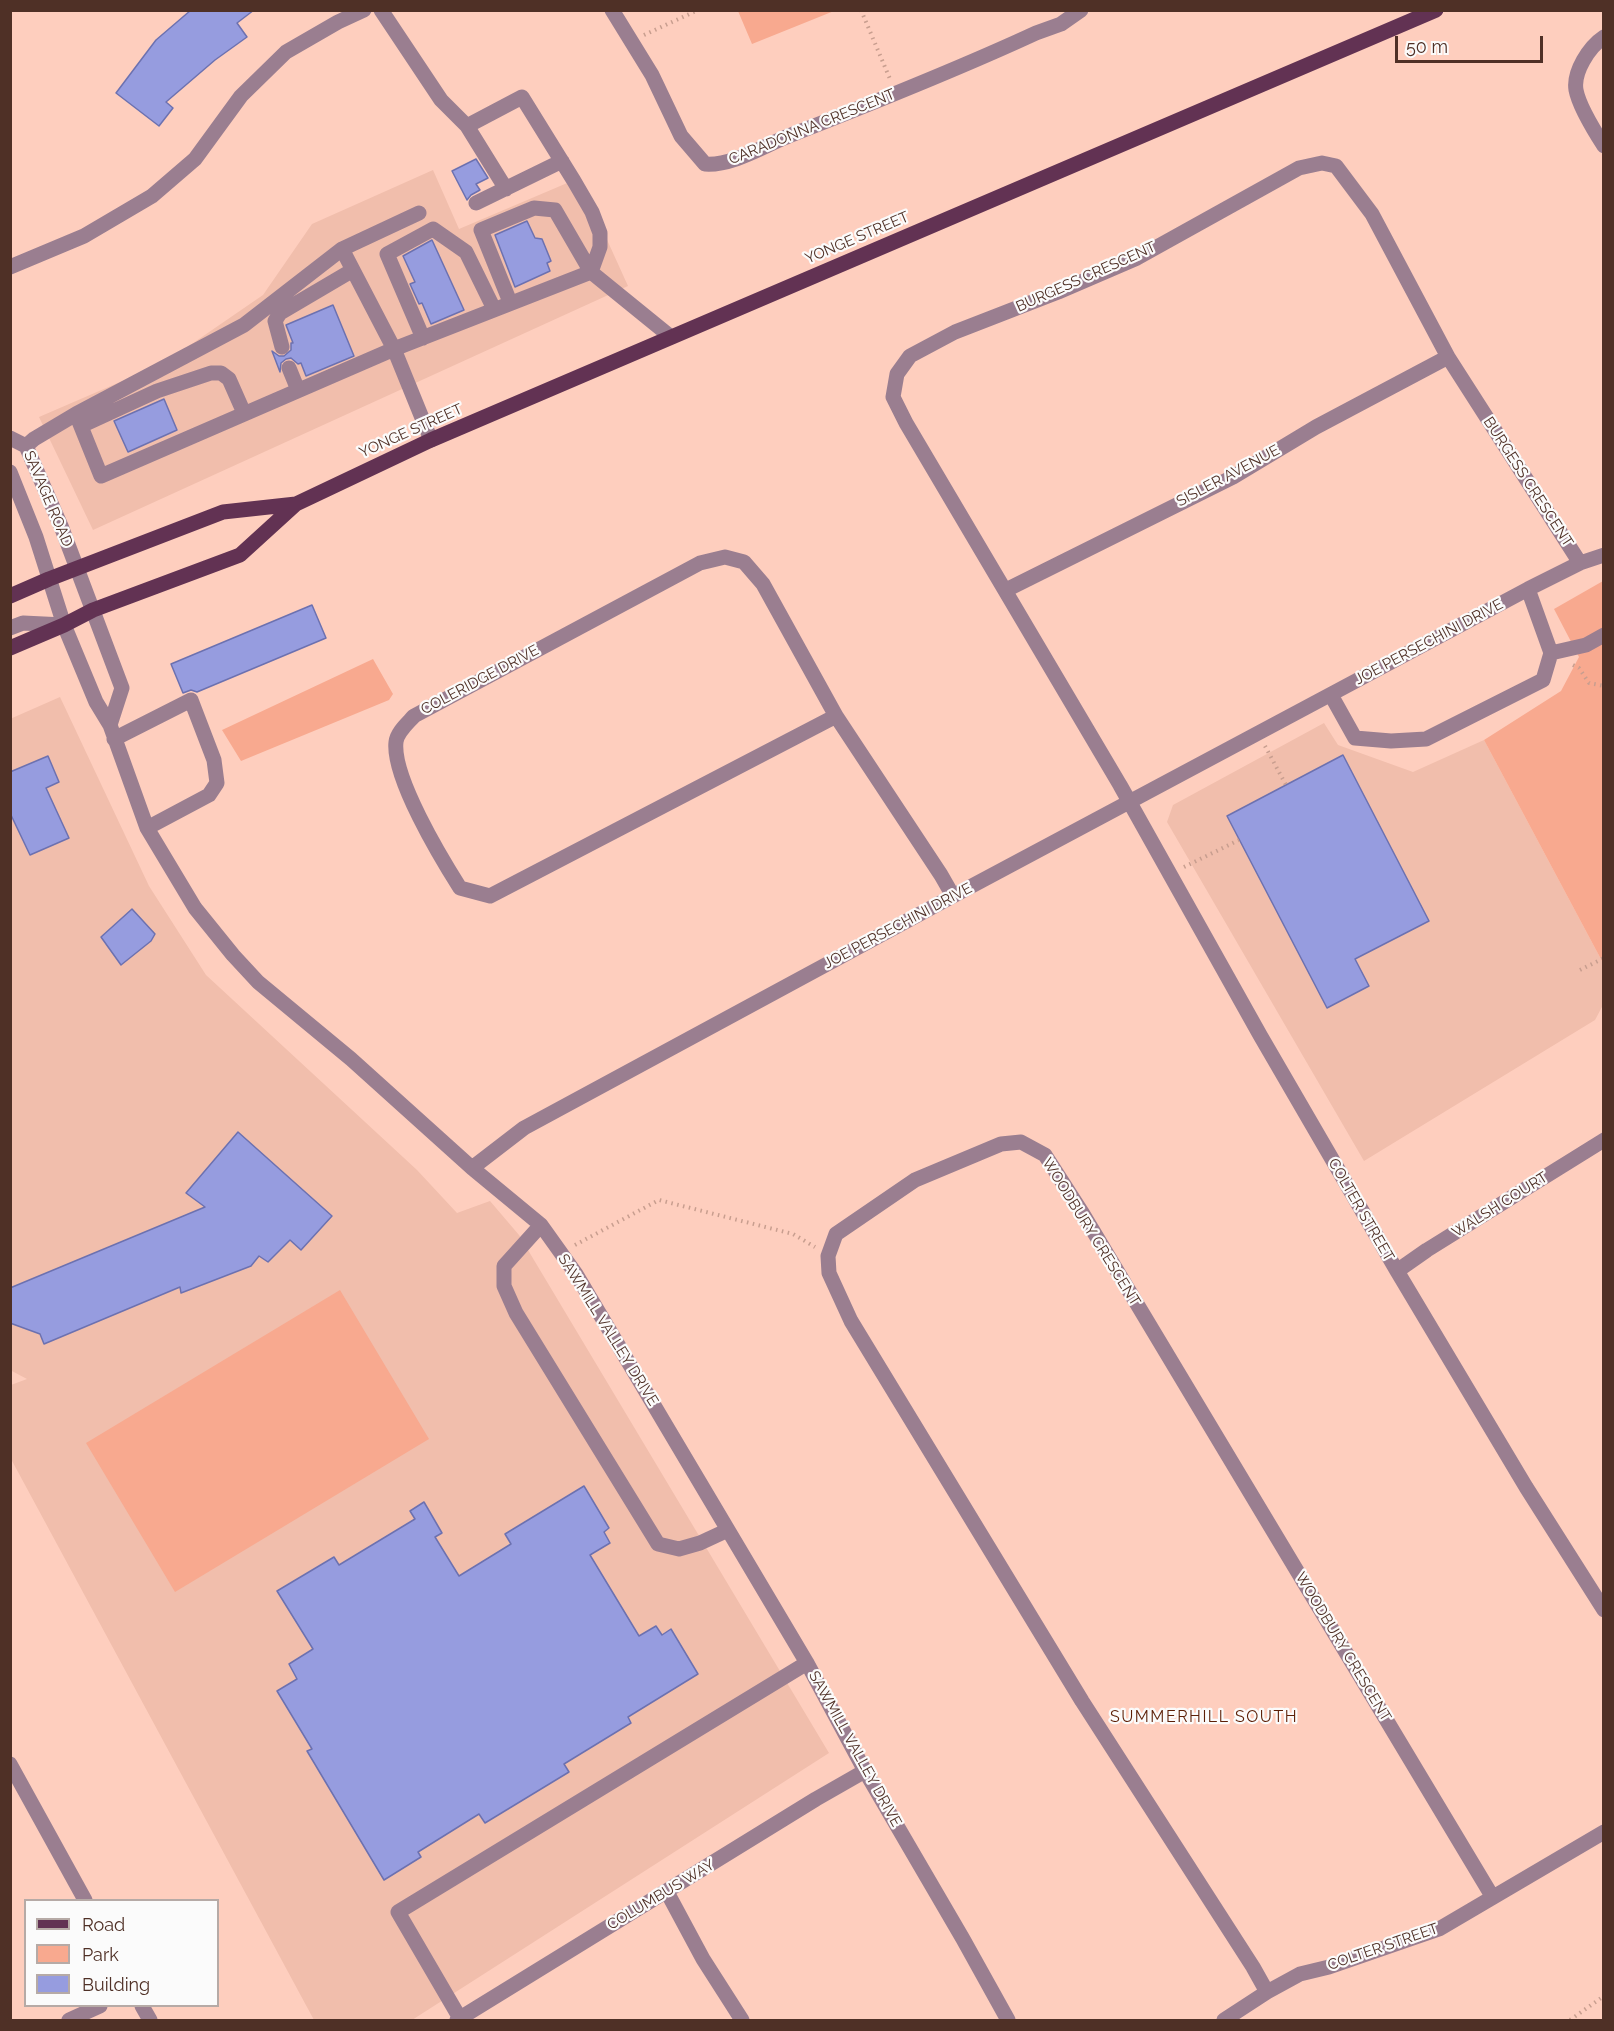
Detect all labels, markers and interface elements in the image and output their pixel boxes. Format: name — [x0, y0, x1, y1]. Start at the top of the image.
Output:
scale bar — [1398, 24, 1546, 62]
text: 50 m — [1406, 36, 1448, 57]
street label: CARADONNA CRESCENT — [726, 85, 898, 169]
street label: YONGE STREET — [802, 208, 912, 268]
street label: BURGESS CRESCENT — [1013, 238, 1159, 316]
street label: YONGE STREET — [357, 400, 465, 462]
street label: BURGESS CRESCENT — [1479, 414, 1577, 550]
street label: SISLER AVENUE — [1173, 441, 1283, 511]
street label: SAVAGE ROAD — [20, 448, 76, 550]
street label: JOE PERSECHINI DRIVE — [1352, 595, 1506, 689]
street label: COLERIDGE DRIVE — [418, 641, 542, 719]
street label: JOE PERSECHINI DRIVE — [821, 879, 975, 973]
street label: WOODBURY CRESCENT — [1038, 1155, 1144, 1309]
street label: COLTER STREET — [1324, 1155, 1398, 1265]
street label: WALSH COURT — [1449, 1168, 1551, 1242]
street label: SAWMILL VALLEY DRIVE — [554, 1251, 662, 1409]
street label: WOODBURY CRESCENT — [1291, 1569, 1395, 1725]
street label: SAWMILL VALLEY DRIVE — [805, 1668, 905, 1830]
district label: SUMMERHILL SOUTH — [1110, 1707, 1298, 1727]
street label: COLUMBUS WAY — [604, 1856, 718, 1934]
legend — [24, 1899, 219, 2007]
text: Road — [82, 1914, 125, 1935]
street label: COLTER STREET — [1325, 1920, 1441, 1974]
text: Park — [82, 1944, 119, 1965]
text: Building — [82, 1974, 150, 1995]

